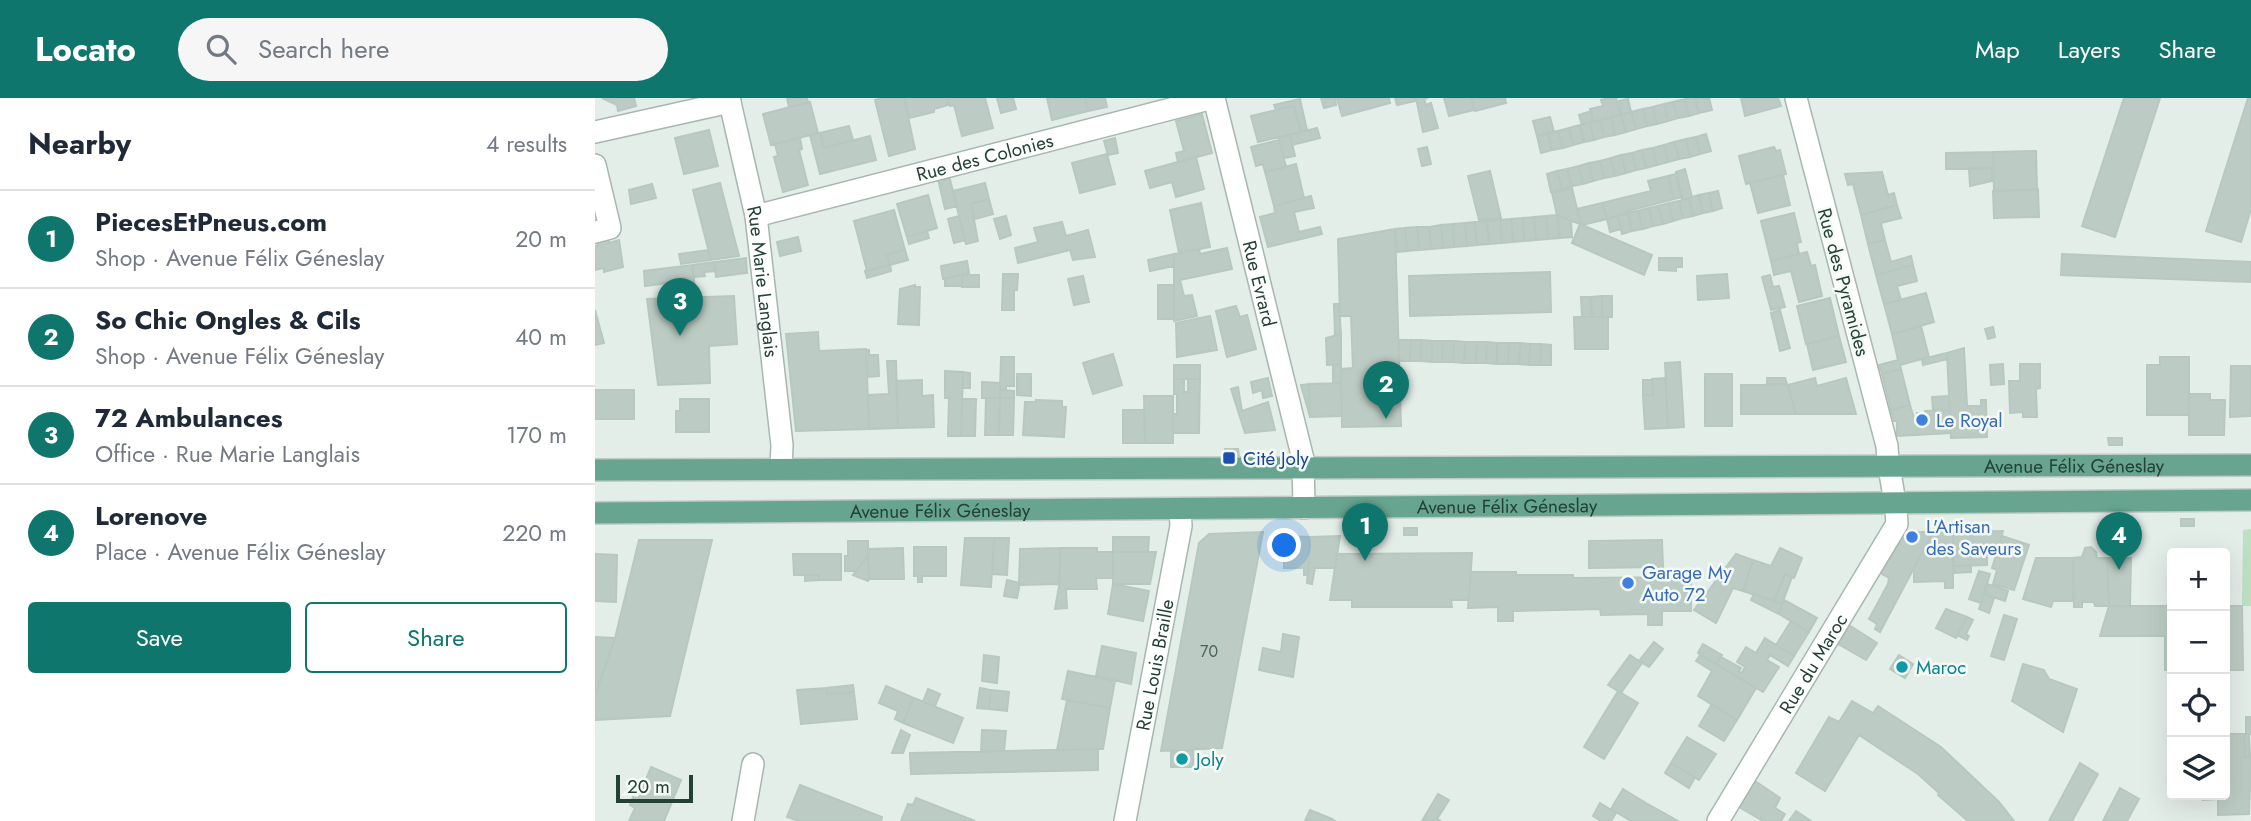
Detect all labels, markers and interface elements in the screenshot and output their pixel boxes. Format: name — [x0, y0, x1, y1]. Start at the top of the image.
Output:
search box — [178, 18, 668, 81]
text: Locato — [35, 26, 136, 73]
icon: search — [202, 30, 240, 68]
text: Search here — [258, 30, 389, 68]
text: Map — [1975, 32, 2020, 67]
text: Layers — [2058, 32, 2120, 67]
text: Share — [2158, 32, 2216, 67]
text: Nearby — [28, 122, 131, 165]
text: 4 results — [486, 127, 567, 161]
street label: Rue des Colonies — [913, 127, 1056, 188]
text: PiecesEtPneus.com — [95, 203, 327, 241]
street label: Rue Marie Langlais — [740, 203, 785, 359]
street label: Rue des Pyramides — [1811, 205, 1876, 360]
text: 1 — [45, 222, 57, 256]
text: 20 m — [515, 222, 567, 256]
street label: Rue Evrard — [1236, 238, 1283, 330]
text: Shop · Avenue Félix Géneslay — [95, 241, 384, 275]
pin: 3 — [657, 278, 703, 336]
text: So Chic Ongles & Cils — [95, 301, 361, 339]
text: 2 — [43, 320, 59, 354]
text: 40 m — [515, 320, 567, 354]
text: Shop · Avenue Félix Géneslay — [95, 339, 384, 373]
pin: 2 — [1363, 361, 1409, 419]
text: 72 Ambulances — [95, 399, 283, 437]
place label: Le Royal — [1936, 407, 2003, 434]
marker: Le Royal — [1914, 412, 1930, 428]
text: 3 — [44, 418, 58, 452]
text: 170 m — [506, 418, 567, 452]
text: Office · Rue Marie Langlais — [95, 437, 360, 471]
place label: Cité Joly — [1243, 445, 1309, 472]
marker: Cité Joly — [1221, 450, 1237, 466]
street label: Avenue Félix Géneslay — [1984, 452, 2165, 480]
street label: Avenue Félix Géneslay — [1417, 492, 1598, 521]
text: Lorenove — [95, 497, 207, 535]
street label: Avenue Félix Géneslay — [850, 497, 1031, 525]
pin: 1 — [1342, 503, 1388, 561]
pin: 4 — [2096, 512, 2142, 570]
place label: L'Artisan des Saveurs — [1926, 513, 2022, 562]
text: 4 — [43, 516, 59, 550]
text: 220 m — [502, 516, 567, 550]
your location — [1267, 528, 1301, 562]
marker: L'Artisan des Saveurs — [1904, 529, 1920, 545]
text: Place · Avenue Félix Géneslay — [95, 535, 386, 569]
map controls — [2167, 548, 2230, 800]
button: + — [2167, 548, 2230, 611]
place label: Garage My Auto 72 — [1642, 559, 1732, 608]
marker: Garage My Auto 72 — [1620, 575, 1636, 591]
street label: Rue Louis Braille — [1129, 597, 1181, 733]
button: Save — [28, 602, 291, 673]
button: Share — [305, 602, 567, 673]
street label: Rue du Maroc — [1773, 608, 1854, 719]
button: − — [2167, 611, 2230, 674]
house number: 70 — [1200, 640, 1218, 663]
place label: Maroc — [1916, 654, 1966, 681]
marker: Maroc — [1894, 659, 1910, 675]
button: locate — [2167, 674, 2230, 737]
button: layers — [2167, 737, 2230, 800]
place label: Joly — [1193, 746, 1224, 773]
marker: Joly — [1174, 751, 1190, 767]
scale bar — [616, 772, 693, 804]
text: 20 m — [627, 773, 670, 800]

